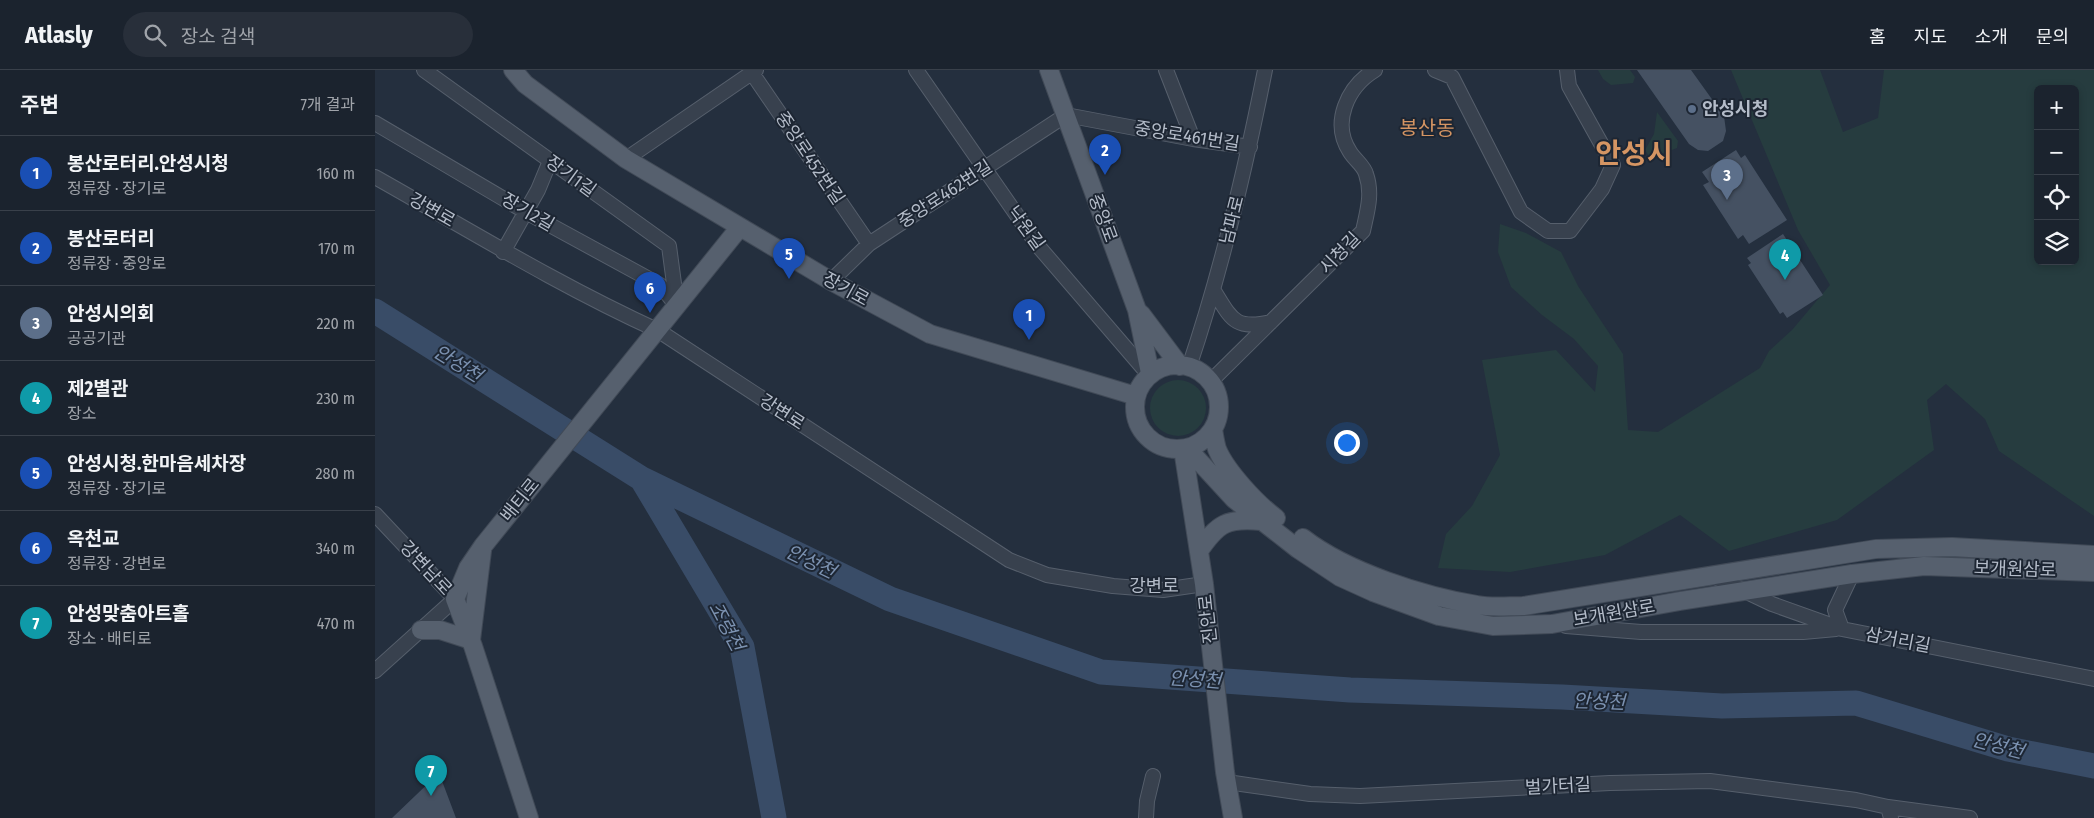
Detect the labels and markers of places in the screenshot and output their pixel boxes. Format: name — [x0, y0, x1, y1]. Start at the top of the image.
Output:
place label: 안성시청 — [1702, 98, 1768, 120]
marker: 안성시청 — [1686, 103, 1698, 115]
pin: 2 — [1089, 134, 1121, 175]
pin: 3 — [1711, 159, 1743, 200]
pin: 5 — [773, 238, 805, 279]
pin: 4 — [1769, 239, 1801, 280]
pin: 6 — [634, 272, 666, 313]
pin: 1 — [1013, 299, 1045, 340]
pin: 7 — [415, 755, 447, 796]

